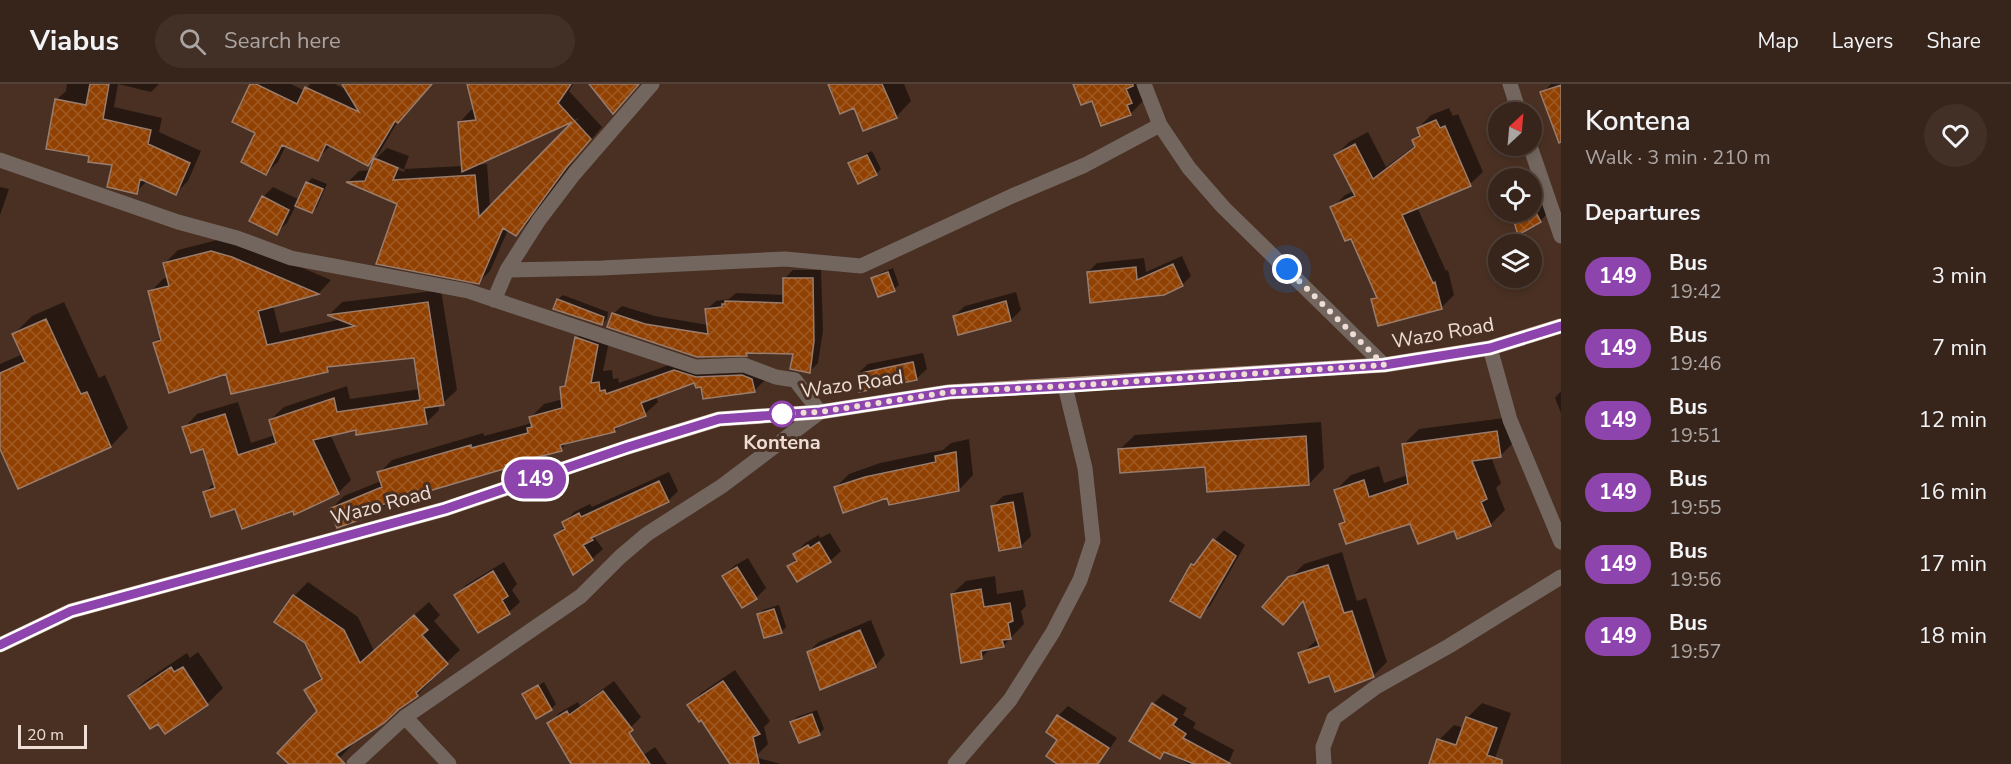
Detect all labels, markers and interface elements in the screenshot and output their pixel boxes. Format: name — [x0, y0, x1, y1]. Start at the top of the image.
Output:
search box — [155, 14, 575, 68]
text: Viabus — [30, 22, 119, 60]
icon: search — [176, 25, 209, 58]
text: Search here — [224, 26, 341, 56]
text: Map — [1757, 27, 1799, 55]
text: Layers — [1832, 27, 1893, 55]
text: Share — [1926, 27, 1981, 55]
north arrow — [1488, 102, 1542, 156]
map controls — [1488, 102, 1542, 288]
text: Kontena — [1585, 102, 1691, 140]
button: heart — [1924, 104, 1987, 167]
text: Walk · 3 min · 210 m — [1585, 144, 1771, 171]
button: locate — [1488, 168, 1542, 222]
text: Departures — [1585, 198, 1700, 228]
button: layers — [1488, 234, 1542, 288]
text: Bus — [1669, 248, 1708, 278]
your location — [1272, 254, 1302, 284]
text: 3 min — [1932, 261, 1987, 291]
text: 149 — [1599, 262, 1637, 290]
text: 19:42 — [1669, 278, 1722, 305]
street label: Wazo Road — [1390, 311, 1496, 355]
text: Bus — [1669, 320, 1708, 350]
text: 7 min — [1932, 333, 1987, 363]
text: 149 — [1599, 334, 1637, 362]
text: 19:46 — [1669, 350, 1722, 377]
street label: Wazo Road — [799, 363, 905, 405]
text: Bus — [1669, 392, 1708, 422]
marker: Kontena — [769, 401, 795, 427]
text: 12 min — [1919, 405, 1987, 435]
text: 149 — [1599, 406, 1637, 434]
text: 19:51 — [1669, 422, 1722, 449]
place label: Kontena — [743, 429, 821, 456]
line badge: 149 — [500, 460, 570, 498]
text: Bus — [1669, 464, 1708, 494]
text: 149 — [516, 465, 554, 493]
text: 16 min — [1919, 477, 1987, 507]
text: 149 — [1599, 478, 1637, 506]
street label: Wazo Road — [328, 479, 434, 531]
text: 19:55 — [1669, 494, 1722, 521]
text: Bus — [1669, 536, 1708, 566]
text: 17 min — [1919, 549, 1987, 579]
text: 149 — [1599, 550, 1637, 578]
text: 19:56 — [1669, 566, 1722, 593]
text: Bus — [1669, 608, 1708, 638]
text: 18 min — [1919, 621, 1987, 651]
text: 149 — [1599, 622, 1637, 650]
text: 19:57 — [1669, 638, 1722, 665]
scale bar — [18, 722, 87, 750]
text: 20 m — [27, 724, 64, 746]

